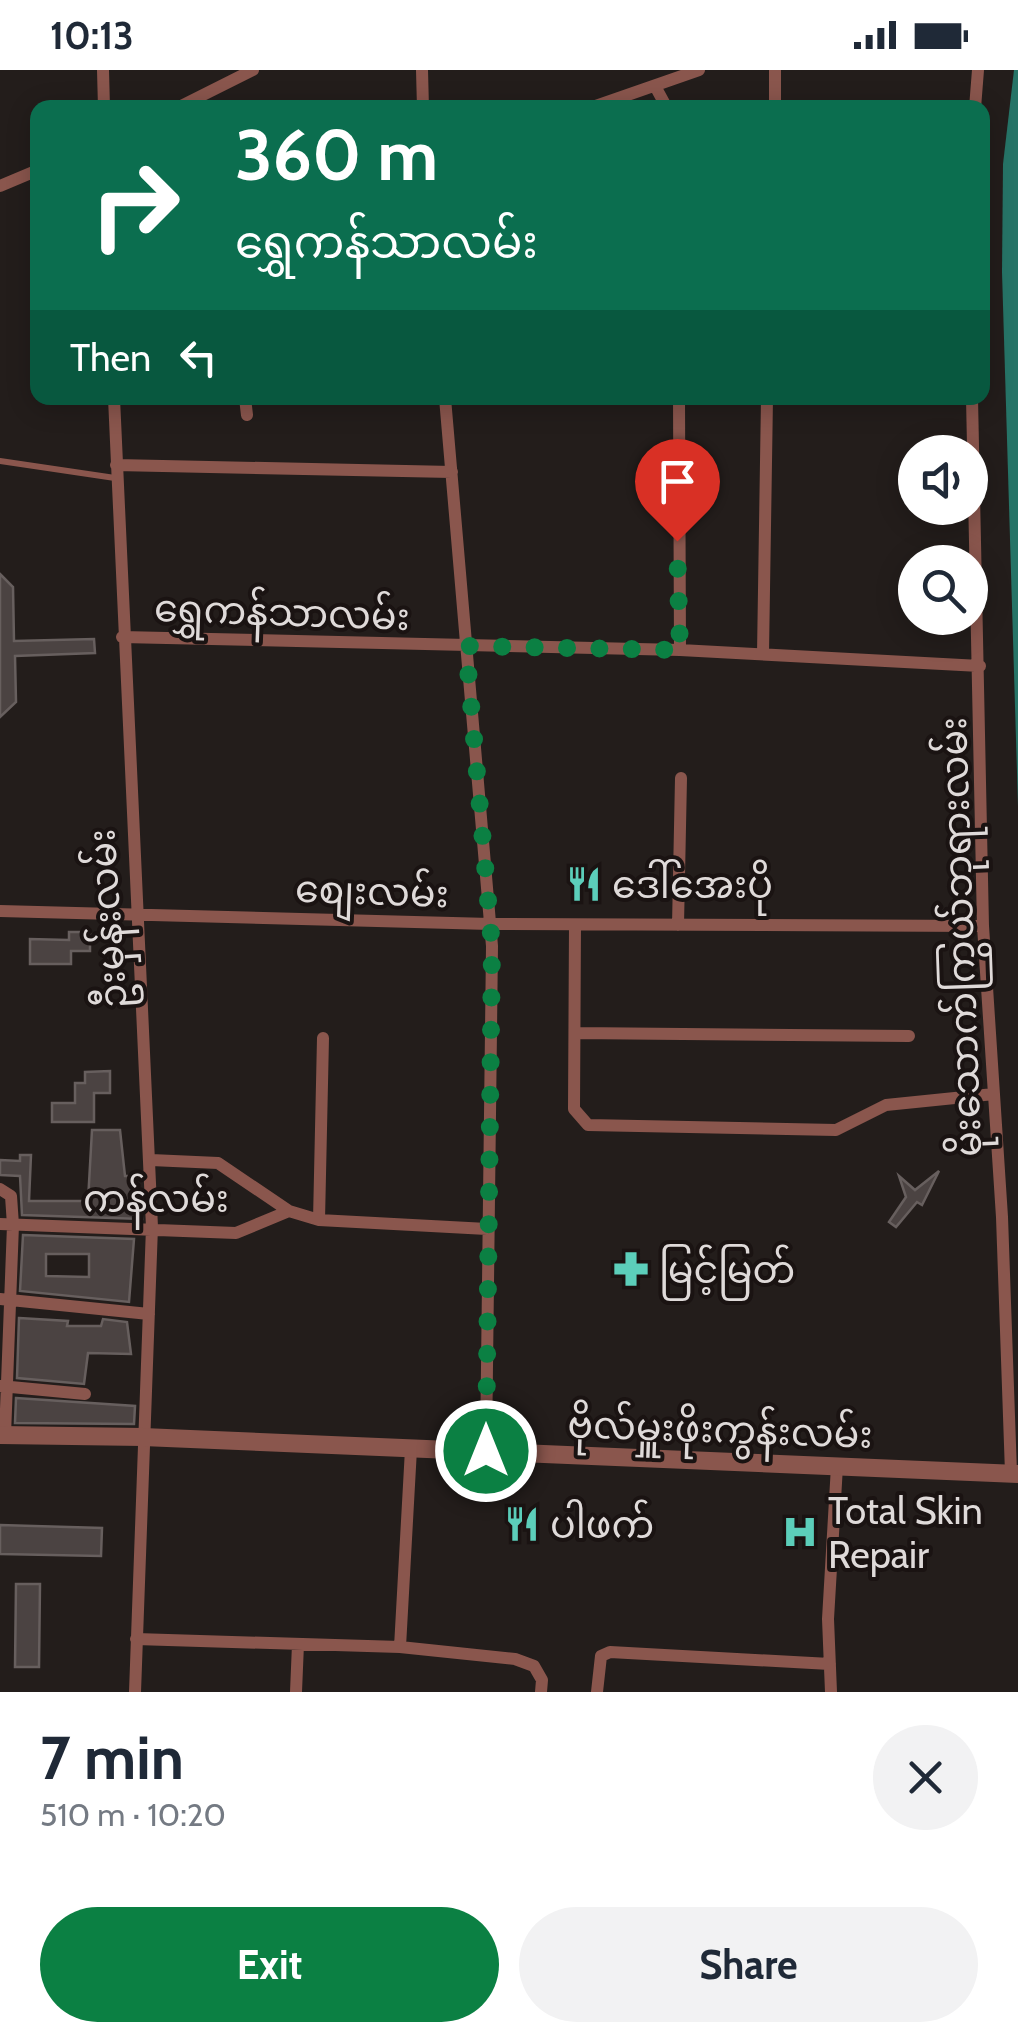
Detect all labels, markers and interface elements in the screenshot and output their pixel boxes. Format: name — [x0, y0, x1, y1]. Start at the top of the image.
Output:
text: 10:13 — [50, 12, 134, 59]
text: 360 m — [235, 112, 438, 198]
icon: right — [70, 140, 200, 270]
text: ‌ရွှေကန်သာလမ်း — [235, 215, 538, 269]
icon: left — [171, 330, 226, 385]
text: Then — [70, 334, 151, 381]
map controls — [898, 435, 988, 635]
button: sound — [898, 435, 988, 525]
pin — [635, 439, 720, 542]
icon: arrive — [650, 454, 705, 509]
button: search — [898, 545, 988, 635]
street label: ‌ရွှေကန်သာလမ်း — [153, 582, 411, 648]
street label: မိုးသောက်ကြွယ်ဘုရားလမ်း — [927, 716, 999, 1158]
street label: ဦးမှန်းလမ်း — [75, 827, 145, 1011]
place label: ဒေါ်အေးပို — [612, 859, 773, 916]
street label: စျေးလမ်း — [294, 863, 450, 925]
restaurant icon: ဒေါ်အေးပို — [565, 865, 603, 903]
street label: ကန်လမ်း — [83, 1173, 229, 1230]
place label: မြင့်မြတ် — [659, 1244, 795, 1301]
pharmacy icon: မြင့်မြတ် — [612, 1250, 650, 1288]
street label: ဗိုလ်မှူးဖိုးကွန်းလမ်း — [566, 1398, 873, 1466]
position arrow — [434, 1399, 538, 1503]
place label: Total Skin Repair — [828, 1487, 983, 1578]
place label: ပါဖက် — [550, 1499, 654, 1548]
restaurant icon: ပါဖက် — [503, 1505, 541, 1543]
hospital icon: Total Skin Repair — [781, 1513, 819, 1551]
text: 7 min — [40, 1721, 184, 1794]
button: close — [873, 1725, 978, 1830]
text: 510 m · 10:20 — [40, 1795, 226, 1834]
button: Exit — [40, 1907, 499, 2022]
button: Share — [519, 1907, 978, 2022]

